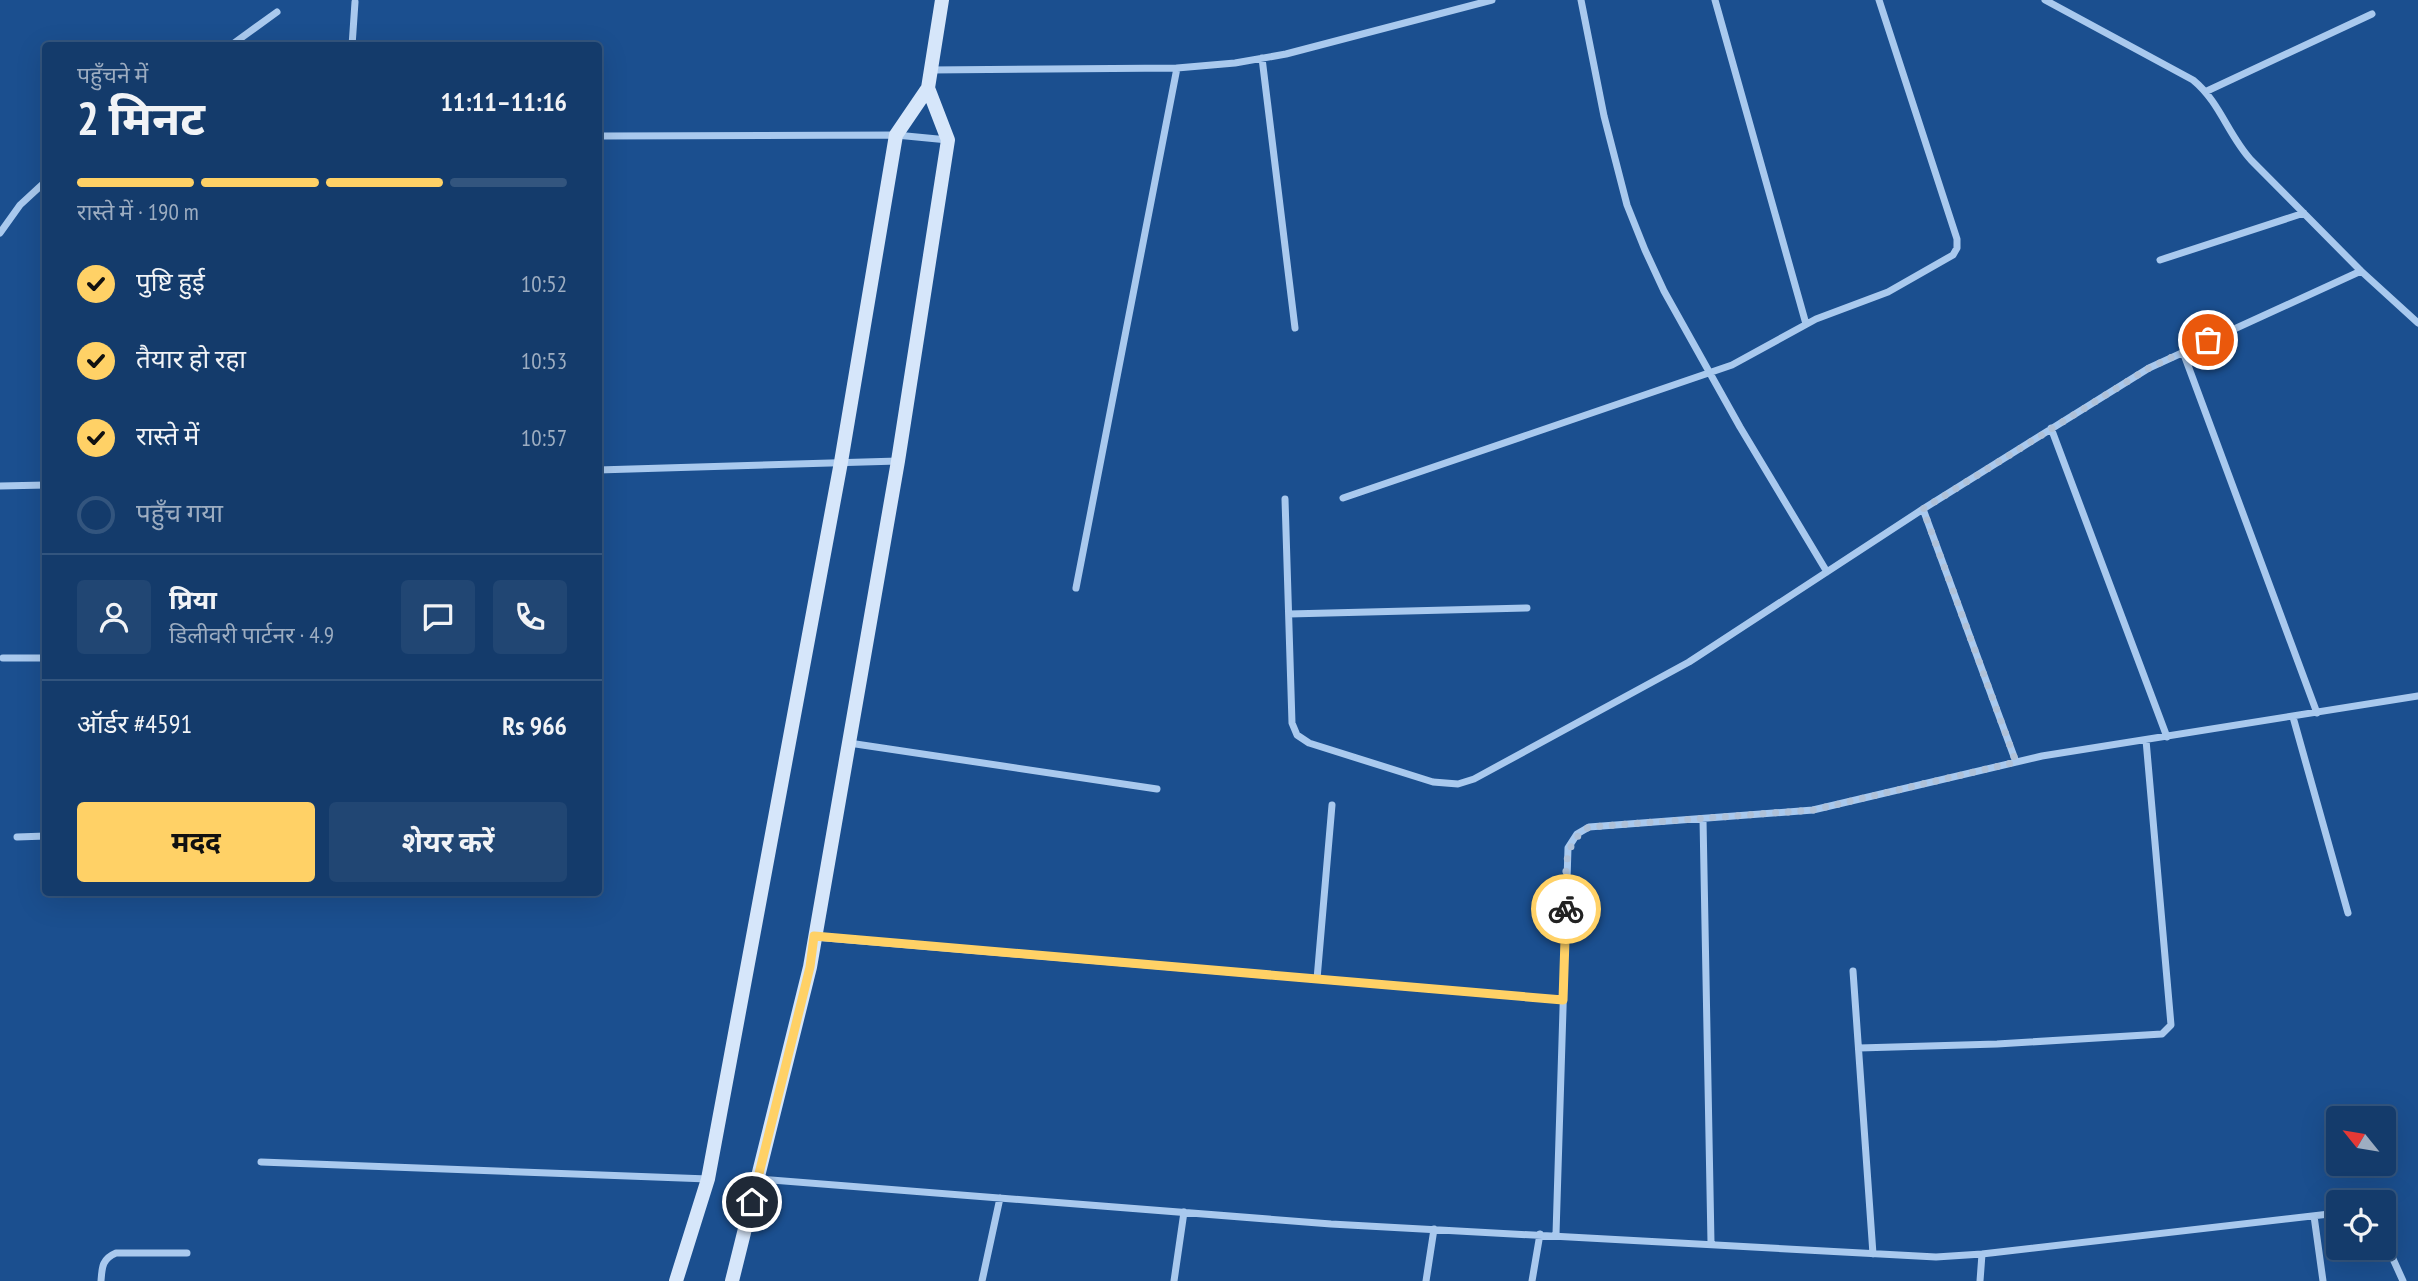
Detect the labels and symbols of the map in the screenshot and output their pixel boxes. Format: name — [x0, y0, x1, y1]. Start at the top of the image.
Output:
pin — [2178, 310, 2238, 370]
courier — [1531, 874, 1601, 944]
north arrow — [2326, 1106, 2396, 1176]
pin — [722, 1172, 782, 1232]

